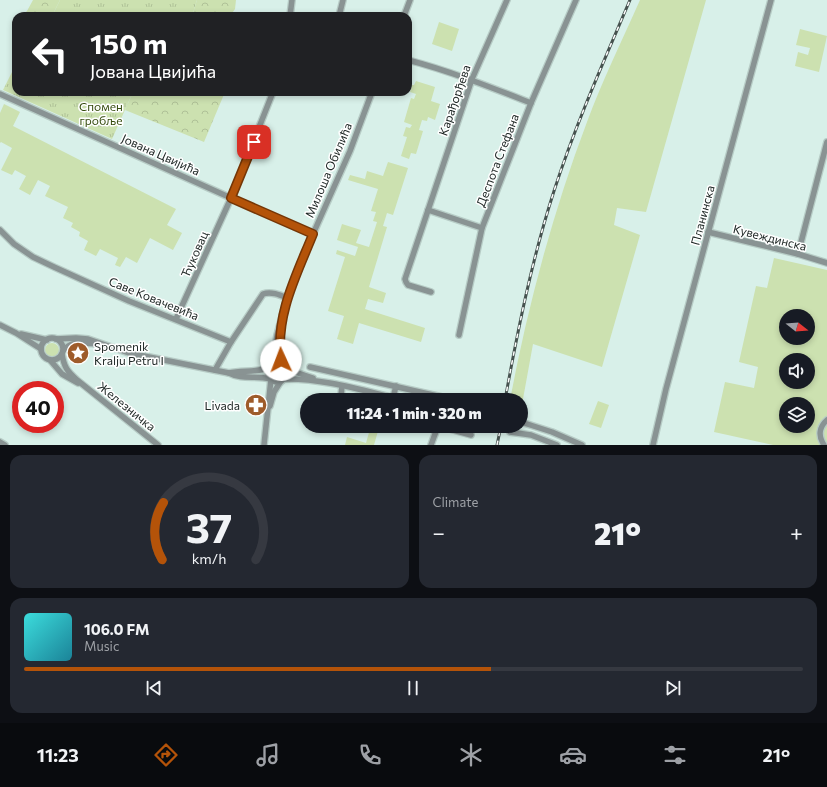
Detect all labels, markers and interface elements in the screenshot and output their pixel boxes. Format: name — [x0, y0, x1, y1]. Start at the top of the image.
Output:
text: 150 m — [90, 26, 167, 60]
icon: left — [24, 28, 76, 80]
text: Јована Цвијића — [90, 60, 216, 82]
street label: Карађорђева — [435, 63, 473, 137]
park label: Спомен гробље — [79, 99, 123, 127]
street label: Деспота Стефана — [473, 112, 521, 208]
street label: Милоша Обилића — [302, 120, 354, 220]
pin — [237, 125, 271, 159]
street label: Јована Цвијића — [119, 131, 202, 178]
icon: arrive — [243, 131, 265, 153]
street label: Планинска — [687, 184, 717, 246]
street label: Кувеждинска — [732, 221, 808, 253]
street label: Ћуковац — [178, 229, 210, 279]
street label: Саве Ковачевића — [107, 274, 201, 322]
north arrow — [779, 309, 815, 345]
map controls — [779, 309, 815, 433]
place label: Spomenik Kralju Petru I — [94, 339, 164, 367]
position arrow — [260, 339, 302, 381]
place icon: Spomenik Kralju Petru I — [65, 340, 91, 366]
button: sound — [779, 353, 815, 389]
street label: Железничка — [95, 379, 159, 433]
speed limit sign: 40 — [12, 381, 64, 433]
pharmacy icon: Livada — [243, 392, 269, 418]
button: layers — [779, 397, 815, 433]
place label: Livada — [205, 398, 240, 412]
text: 11:24 · 1 min · 320 m — [346, 404, 482, 422]
text: Climate — [433, 494, 478, 510]
text: 37 — [186, 500, 233, 551]
text: 21° — [594, 514, 641, 551]
text: − — [433, 519, 445, 546]
text: + — [790, 519, 803, 546]
text: km/h — [192, 548, 227, 566]
text: 106.0 FM — [84, 620, 150, 638]
text: Music — [84, 638, 119, 654]
icon: previous — [143, 677, 165, 699]
icon: pause — [402, 677, 424, 699]
icon: next — [662, 677, 684, 699]
icon: directions — [152, 741, 180, 769]
icon: music — [254, 741, 282, 769]
icon: phone — [356, 741, 384, 769]
icon: climate — [457, 741, 485, 769]
icon: car — [559, 741, 587, 769]
icon: filters — [661, 741, 689, 769]
text: 11:23 — [37, 744, 79, 766]
text: 21° — [763, 744, 790, 766]

